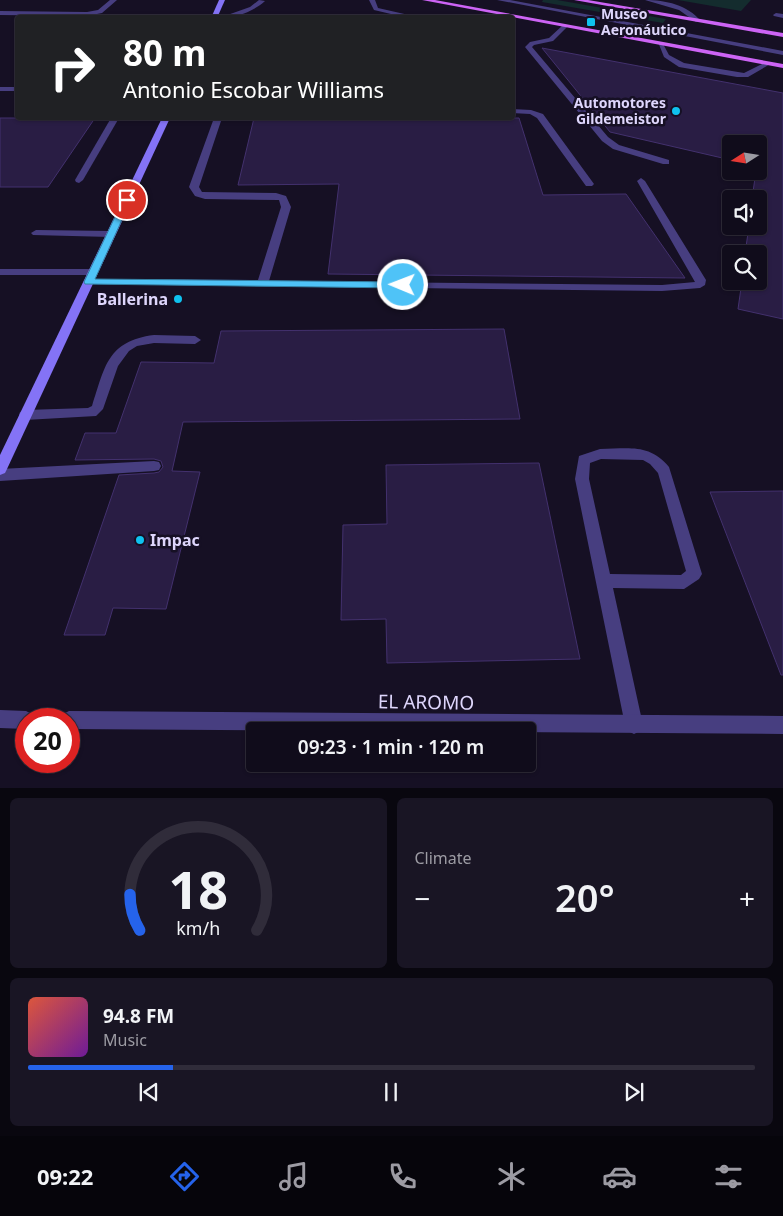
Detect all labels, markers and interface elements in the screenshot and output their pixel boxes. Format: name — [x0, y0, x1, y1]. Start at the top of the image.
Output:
place label: Museo Aeronáutico — [601, 4, 687, 39]
marker: Museo Aeronáutico — [585, 16, 597, 28]
text: 80 m — [123, 29, 206, 76]
icon: right — [40, 35, 105, 100]
text: Antonio Escobar Williams — [123, 74, 384, 104]
place label: Automotores Gildemeistor — [574, 93, 667, 128]
marker: Automotores Gildemeistor — [670, 105, 682, 117]
north arrow — [722, 135, 768, 180]
map controls — [722, 135, 767, 290]
pin — [106, 179, 148, 221]
icon: arrive — [113, 186, 141, 214]
button: sound — [722, 190, 767, 235]
button: search — [722, 245, 767, 290]
position arrow — [376, 258, 428, 310]
place label: Ballerina — [97, 288, 168, 310]
marker: Ballerina — [172, 293, 184, 305]
place label: Impac — [150, 529, 200, 551]
marker: Impac — [134, 534, 146, 546]
street label: EL AROMO — [378, 688, 474, 716]
speed limit sign: 20 — [15, 708, 80, 773]
text: 09:23 · 1 min · 120 m — [298, 734, 484, 760]
text: Climate — [415, 847, 472, 869]
text: 18 — [169, 853, 228, 924]
text: 20° — [555, 871, 615, 923]
text: − — [415, 879, 431, 917]
text: + — [739, 879, 755, 917]
text: km/h — [176, 916, 220, 940]
text: 94.8 FM — [103, 1003, 174, 1029]
text: Music — [103, 1029, 147, 1051]
icon: previous — [135, 1078, 163, 1106]
icon: pause — [377, 1078, 405, 1106]
icon: next — [620, 1078, 648, 1106]
icon: directions — [167, 1159, 202, 1194]
icon: music — [276, 1159, 311, 1194]
icon: phone — [385, 1159, 420, 1194]
icon: climate — [494, 1159, 529, 1194]
icon: car — [602, 1159, 637, 1194]
icon: filters — [711, 1159, 746, 1194]
text: 09:22 — [37, 1161, 93, 1191]

